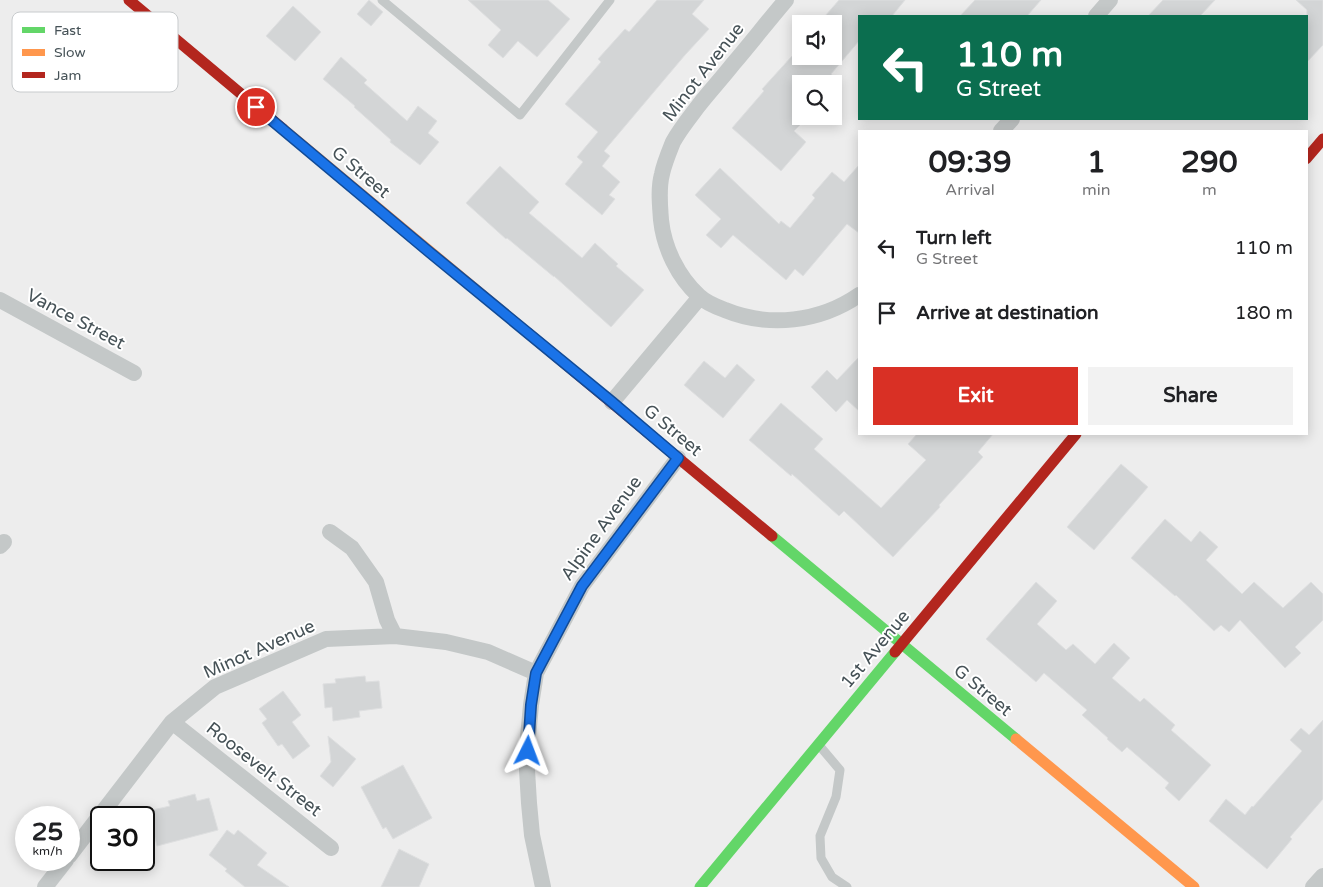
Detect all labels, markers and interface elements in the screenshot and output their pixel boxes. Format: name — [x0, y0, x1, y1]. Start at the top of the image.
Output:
legend — [12, 12, 178, 92]
map controls — [792, 15, 842, 125]
button: sound — [792, 15, 842, 65]
street label: Minot Avenue — [658, 18, 748, 126]
text: Fast — [54, 22, 82, 39]
text: 110 m — [956, 34, 1063, 76]
icon: left — [873, 35, 938, 100]
text: Slow — [54, 44, 86, 61]
text: Jam — [54, 67, 81, 84]
button: search — [792, 75, 842, 125]
text: G Street — [956, 76, 1041, 102]
pin — [235, 86, 277, 128]
icon: arrive — [242, 93, 270, 121]
street label: G Street — [327, 141, 395, 203]
text: 09:39 — [928, 144, 1012, 181]
text: 1 — [1087, 144, 1106, 181]
text: 290 — [1181, 144, 1238, 181]
text: Arrival — [945, 180, 995, 200]
text: min — [1082, 180, 1111, 200]
text: m — [1202, 180, 1217, 200]
text: Turn left — [916, 227, 992, 249]
icon: left — [873, 234, 901, 262]
text: 110 m — [1235, 237, 1293, 259]
text: G Street — [916, 249, 978, 269]
street label: Vance Street — [23, 284, 129, 354]
icon: arrive — [873, 299, 901, 327]
text: Arrive at destination — [916, 302, 1099, 324]
text: 180 m — [1235, 302, 1293, 324]
button: Exit — [873, 367, 1078, 425]
button: Share — [1088, 367, 1293, 425]
street label: G Street — [639, 399, 707, 461]
street label: Alpine Avenue — [556, 471, 646, 585]
street label: 1st Avenue — [836, 605, 914, 693]
street label: Minot Avenue — [200, 615, 318, 683]
street label: G Street — [949, 659, 1017, 721]
street label: Roosevelt Street — [202, 717, 326, 821]
position arrow — [501, 724, 553, 776]
speed limit sign: 30 — [90, 806, 155, 871]
text: 25 — [32, 817, 63, 847]
text: km/h — [32, 844, 63, 858]

